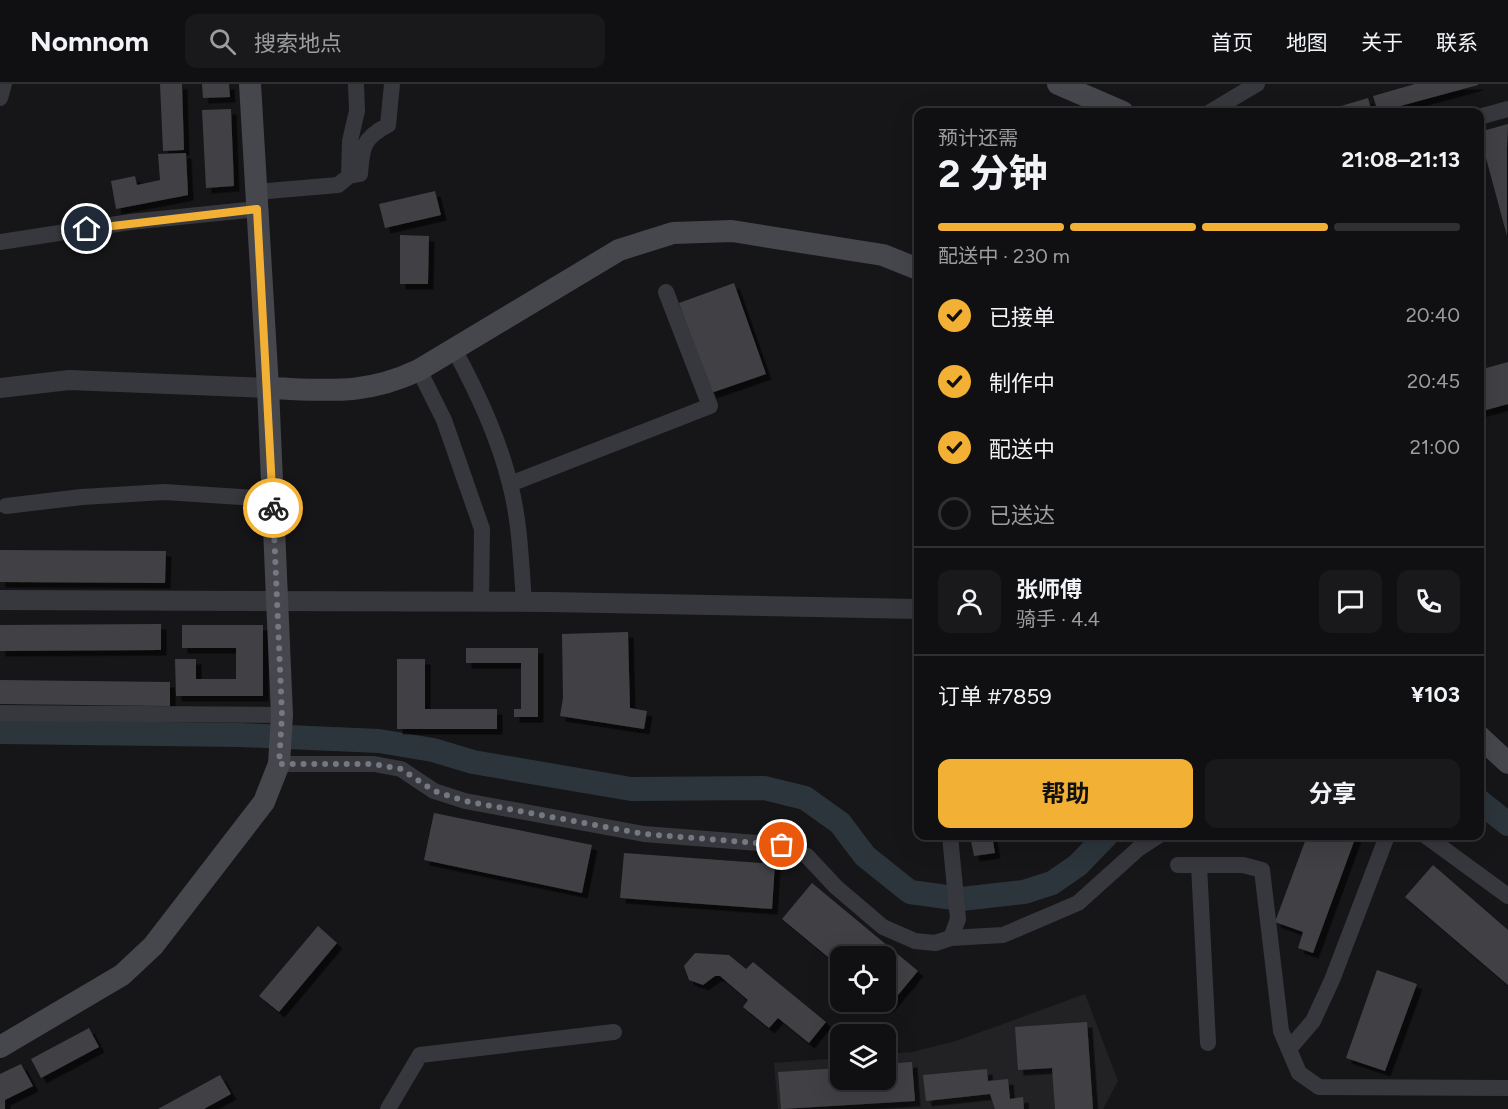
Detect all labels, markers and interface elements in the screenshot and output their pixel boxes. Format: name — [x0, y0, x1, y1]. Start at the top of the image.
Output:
search box — [185, 14, 605, 68]
text: Nomnom — [30, 24, 149, 58]
icon: search — [206, 25, 239, 58]
text: 搜索地点 — [254, 30, 342, 57]
text: 首页 — [1211, 30, 1253, 55]
text: 地图 — [1286, 30, 1328, 55]
text: 关于 — [1361, 30, 1403, 55]
text: 联系 — [1436, 30, 1478, 55]
text: 预计还需 — [938, 126, 1018, 150]
text: 21:08–21:13 — [1341, 146, 1460, 173]
text: 2 分钟 — [938, 150, 1048, 197]
pin — [61, 203, 112, 254]
icon: home — [70, 212, 103, 245]
text: 配送中 · 230 m — [938, 244, 1070, 268]
icon: check — [938, 299, 971, 332]
text: 20:40 — [1406, 303, 1460, 327]
text: 已接单 — [989, 304, 1055, 331]
icon: check — [938, 365, 971, 398]
text: 20:45 — [1407, 369, 1460, 393]
text: 制作中 — [989, 370, 1055, 397]
icon: check — [938, 431, 971, 464]
text: 21:00 — [1410, 435, 1460, 459]
text: 配送中 — [989, 436, 1055, 463]
courier — [243, 478, 303, 538]
icon: bike — [257, 492, 290, 525]
text: 已送达 — [989, 502, 1055, 529]
button: person — [938, 570, 1001, 633]
button: chat — [1319, 570, 1382, 633]
button: phone — [1397, 570, 1460, 633]
text: 张师傅 — [1016, 576, 1082, 603]
text: 骑手 · 4.4 — [1016, 607, 1100, 631]
text: ¥103 — [1411, 681, 1460, 708]
text: 订单 #7859 — [938, 683, 1052, 710]
button: 帮助 — [938, 759, 1193, 828]
button: 分享 — [1205, 759, 1460, 828]
pin — [756, 819, 807, 870]
icon: bag — [765, 828, 798, 861]
map controls — [830, 946, 896, 1090]
button: locate — [830, 946, 896, 1012]
button: layers — [830, 1024, 896, 1090]

